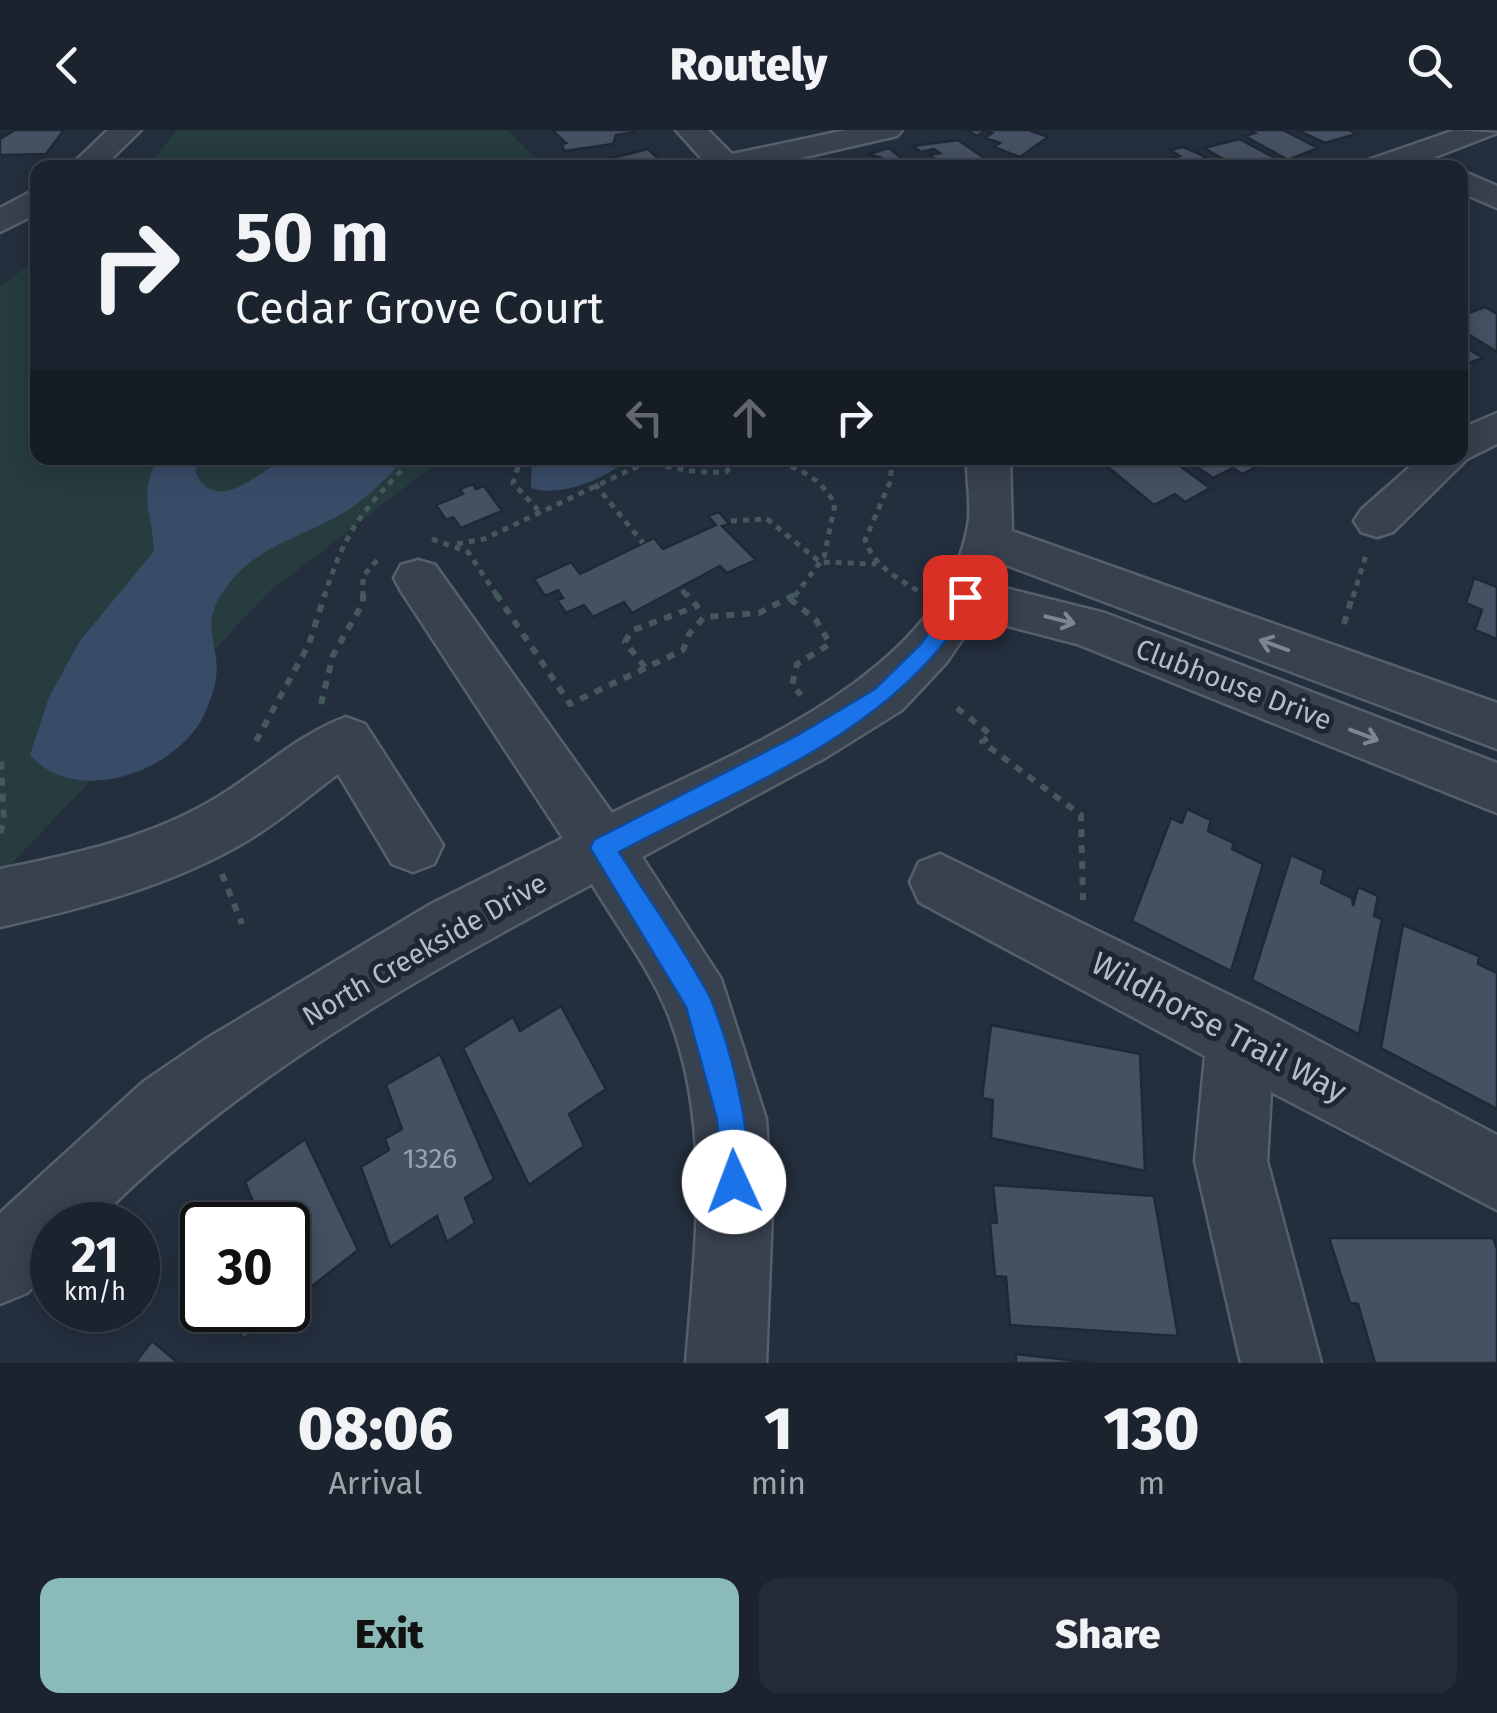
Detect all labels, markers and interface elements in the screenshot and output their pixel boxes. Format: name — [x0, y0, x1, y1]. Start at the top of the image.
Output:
icon: back — [40, 38, 95, 93]
text: Routely — [670, 38, 827, 92]
icon: search — [1402, 38, 1457, 93]
text: 50 m — [235, 196, 389, 280]
icon: right — [70, 200, 200, 330]
text: Cedar Grove Court — [235, 281, 604, 335]
icon: left — [617, 390, 672, 445]
icon: ahead — [722, 390, 777, 445]
icon: right — [827, 390, 882, 445]
pin — [923, 555, 1008, 640]
icon: arrive — [938, 570, 993, 625]
one-way arrow — [1043, 612, 1075, 630]
street label: Clubhouse Drive — [1131, 632, 1336, 737]
one-way arrow — [1259, 635, 1290, 653]
one-way arrow — [1348, 728, 1378, 746]
street label: North Creekside Drive — [296, 866, 552, 1033]
street label: Wildhorse Trail Way — [1085, 944, 1353, 1110]
position arrow — [682, 1130, 786, 1234]
house number: 1326 — [403, 1142, 457, 1175]
speed limit sign: 30 — [180, 1202, 310, 1332]
text: 21 — [71, 1225, 119, 1285]
text: km/h — [64, 1277, 126, 1307]
text: 08:06 — [298, 1393, 453, 1465]
text: 1 — [764, 1393, 793, 1465]
text: 130 — [1104, 1393, 1199, 1465]
text: Arrival — [329, 1464, 422, 1502]
text: min — [751, 1464, 806, 1502]
text: m — [1138, 1464, 1165, 1502]
button: Exit — [40, 1578, 739, 1693]
button: Share — [759, 1578, 1457, 1693]

